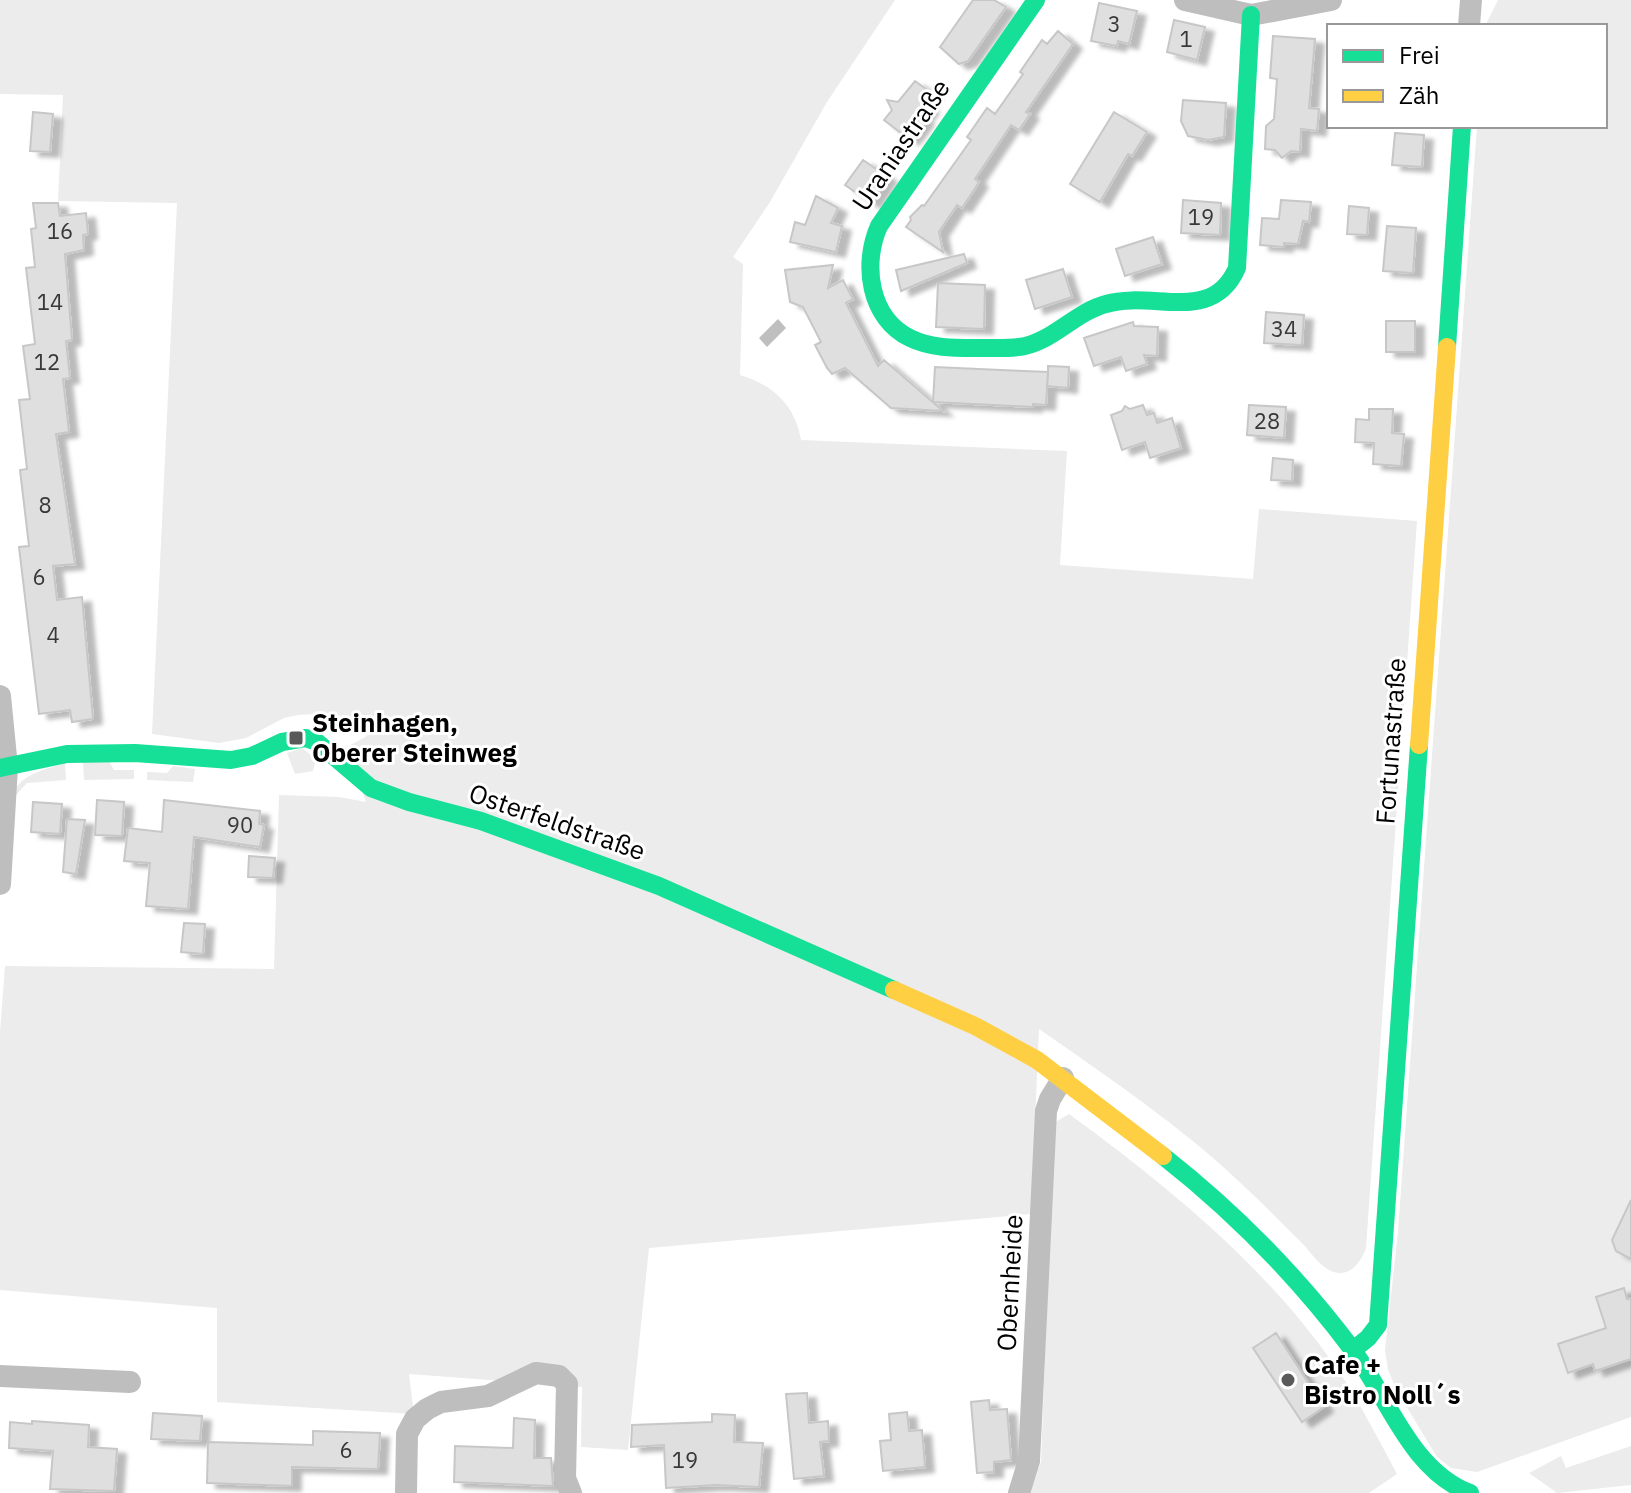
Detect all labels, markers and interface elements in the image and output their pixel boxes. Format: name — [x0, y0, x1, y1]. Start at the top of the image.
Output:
house number: 3 — [1107, 9, 1121, 38]
house number: 1 — [1179, 24, 1193, 53]
legend — [1327, 24, 1607, 128]
text: Frei — [1399, 39, 1440, 71]
street label: Uraniastraße — [844, 72, 957, 217]
text: Zäh — [1399, 79, 1439, 111]
house number: 19 — [1188, 202, 1214, 231]
house number: 16 — [47, 216, 73, 245]
house number: 14 — [37, 287, 63, 316]
house number: 34 — [1271, 314, 1297, 343]
house number: 12 — [34, 347, 60, 376]
house number: 28 — [1254, 406, 1280, 435]
house number: 8 — [38, 490, 52, 519]
house number: 6 — [32, 562, 46, 591]
house number: 4 — [46, 620, 60, 649]
street label: Fortunastraße — [1367, 657, 1413, 825]
place label: Steinhagen, Oberer Steinweg — [312, 705, 517, 769]
marker: Steinhagen, Oberer Steinweg — [287, 729, 305, 747]
street label: Osterfeldstraße — [465, 775, 650, 867]
house number: 90 — [227, 810, 253, 839]
street label: Obernheide — [988, 1214, 1030, 1352]
place label: Cafe + Bistro Noll´s — [1304, 1347, 1461, 1411]
marker: Cafe + Bistro Noll´s — [1279, 1371, 1297, 1389]
house number: 6 — [339, 1435, 353, 1464]
house number: 19 — [672, 1445, 698, 1474]

